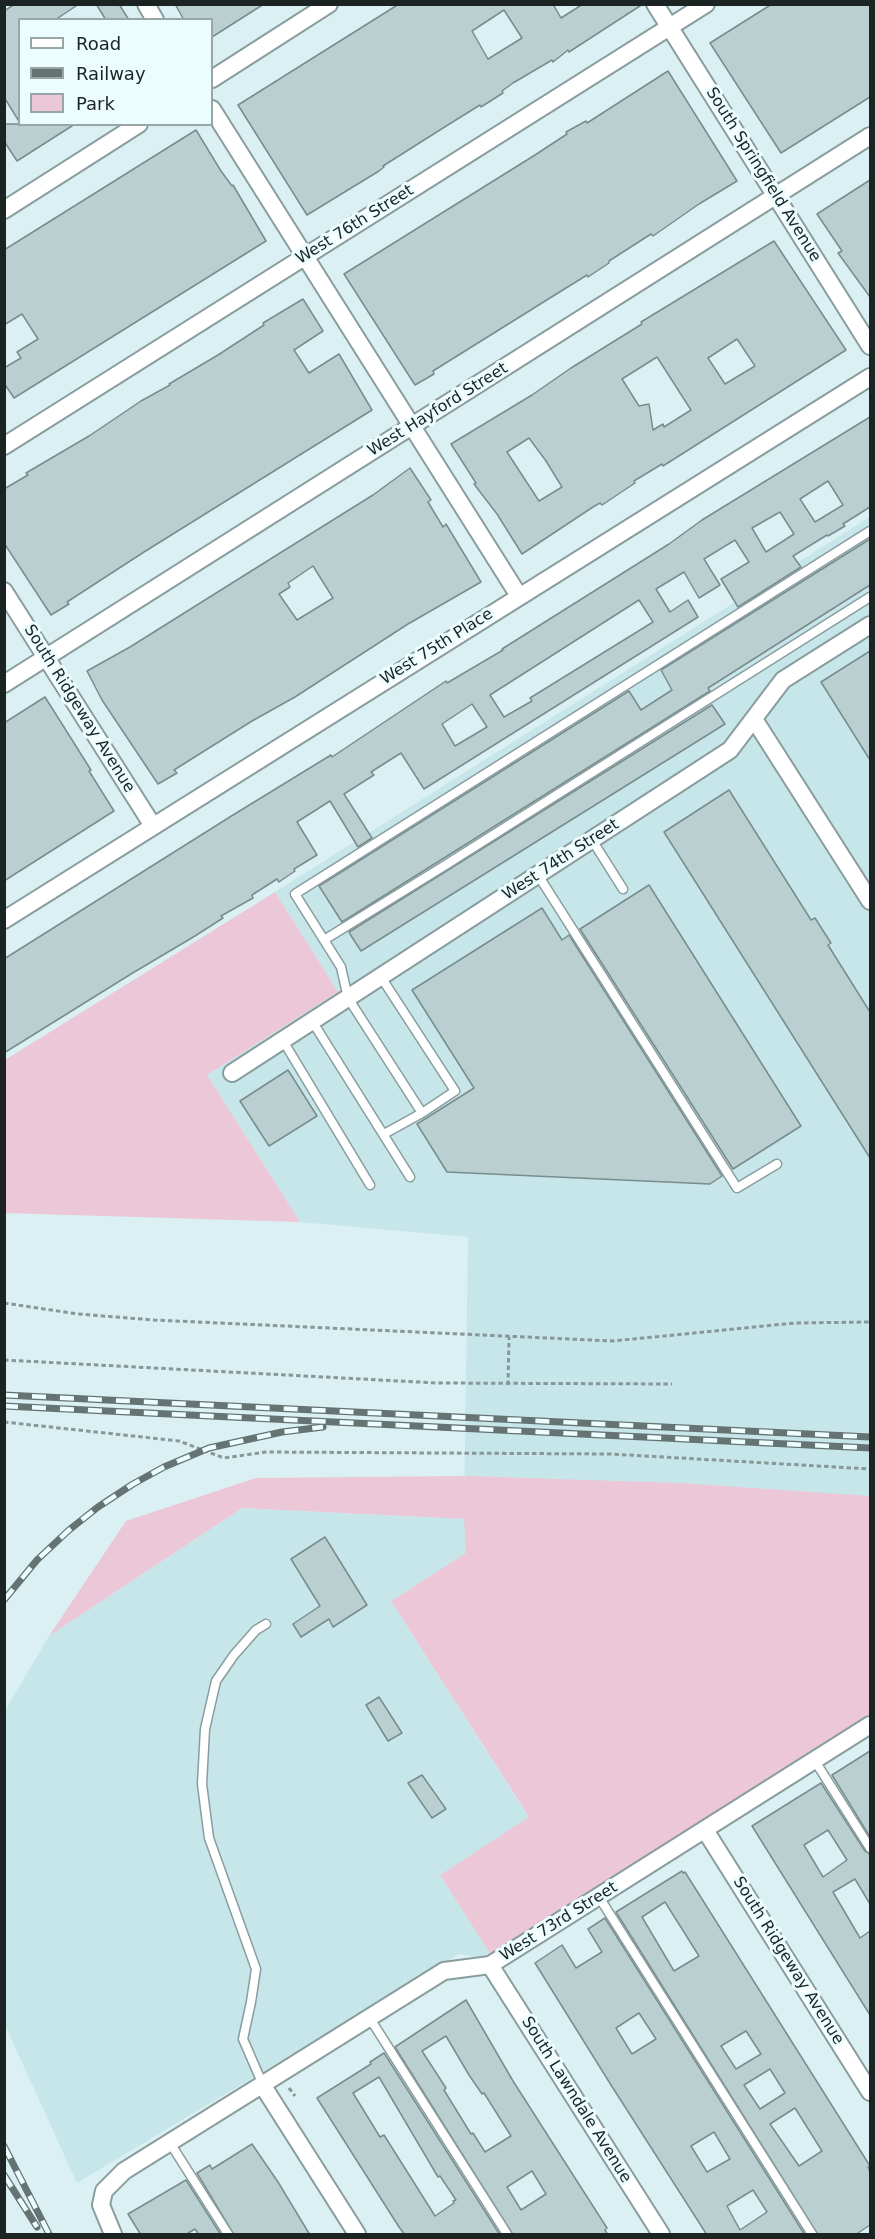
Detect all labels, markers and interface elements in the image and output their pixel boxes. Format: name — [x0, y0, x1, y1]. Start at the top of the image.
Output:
legend — [18, 18, 213, 126]
text: Road — [76, 33, 121, 54]
text: Railway — [76, 63, 146, 84]
street label: South Springfield Avenue — [701, 84, 825, 266]
text: Park — [76, 93, 115, 114]
street label: West 76th Street — [293, 181, 417, 269]
street label: West Hayford Street — [365, 359, 511, 461]
street label: West 75th Place — [377, 605, 497, 689]
street label: South Ridgeway Avenue — [19, 622, 139, 796]
street label: West 74th Street — [499, 815, 623, 905]
street label: South Ridgeway Avenue — [728, 1874, 848, 2048]
street label: West 73rd Street — [497, 1878, 621, 1966]
street label: South Lawndale Avenue — [517, 2013, 635, 2187]

